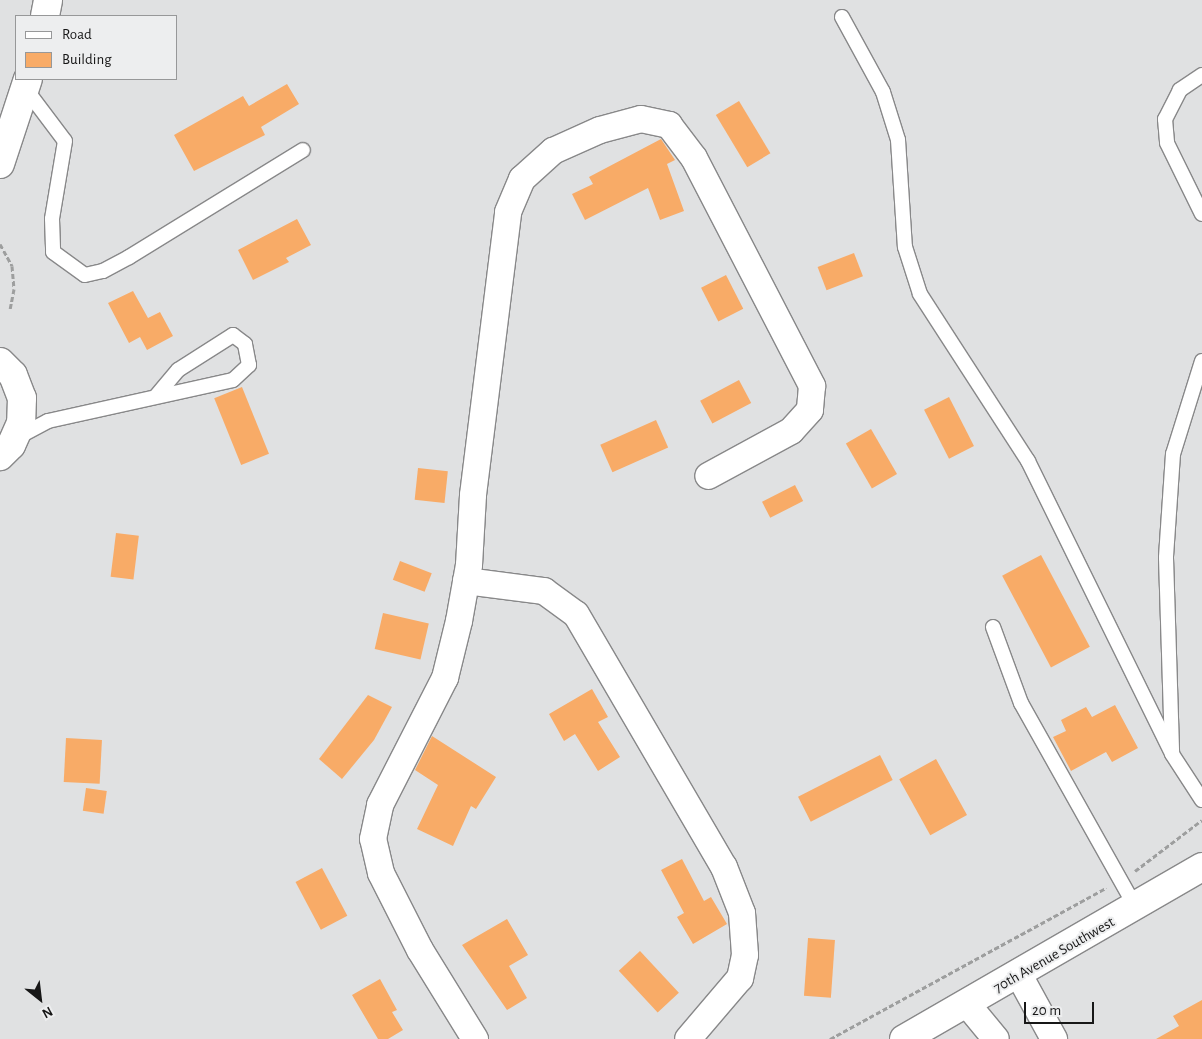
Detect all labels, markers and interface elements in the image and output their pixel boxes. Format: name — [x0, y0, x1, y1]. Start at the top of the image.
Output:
legend — [15, 15, 178, 80]
text: Road — [62, 27, 92, 42]
text: Building — [62, 52, 112, 67]
street label: 70th Avenue Southwest — [990, 913, 1118, 997]
north arrow — [15, 974, 65, 1024]
scale bar — [1027, 992, 1097, 1024]
text: 20 m — [1032, 1003, 1061, 1018]
text: N — [40, 1004, 55, 1021]

